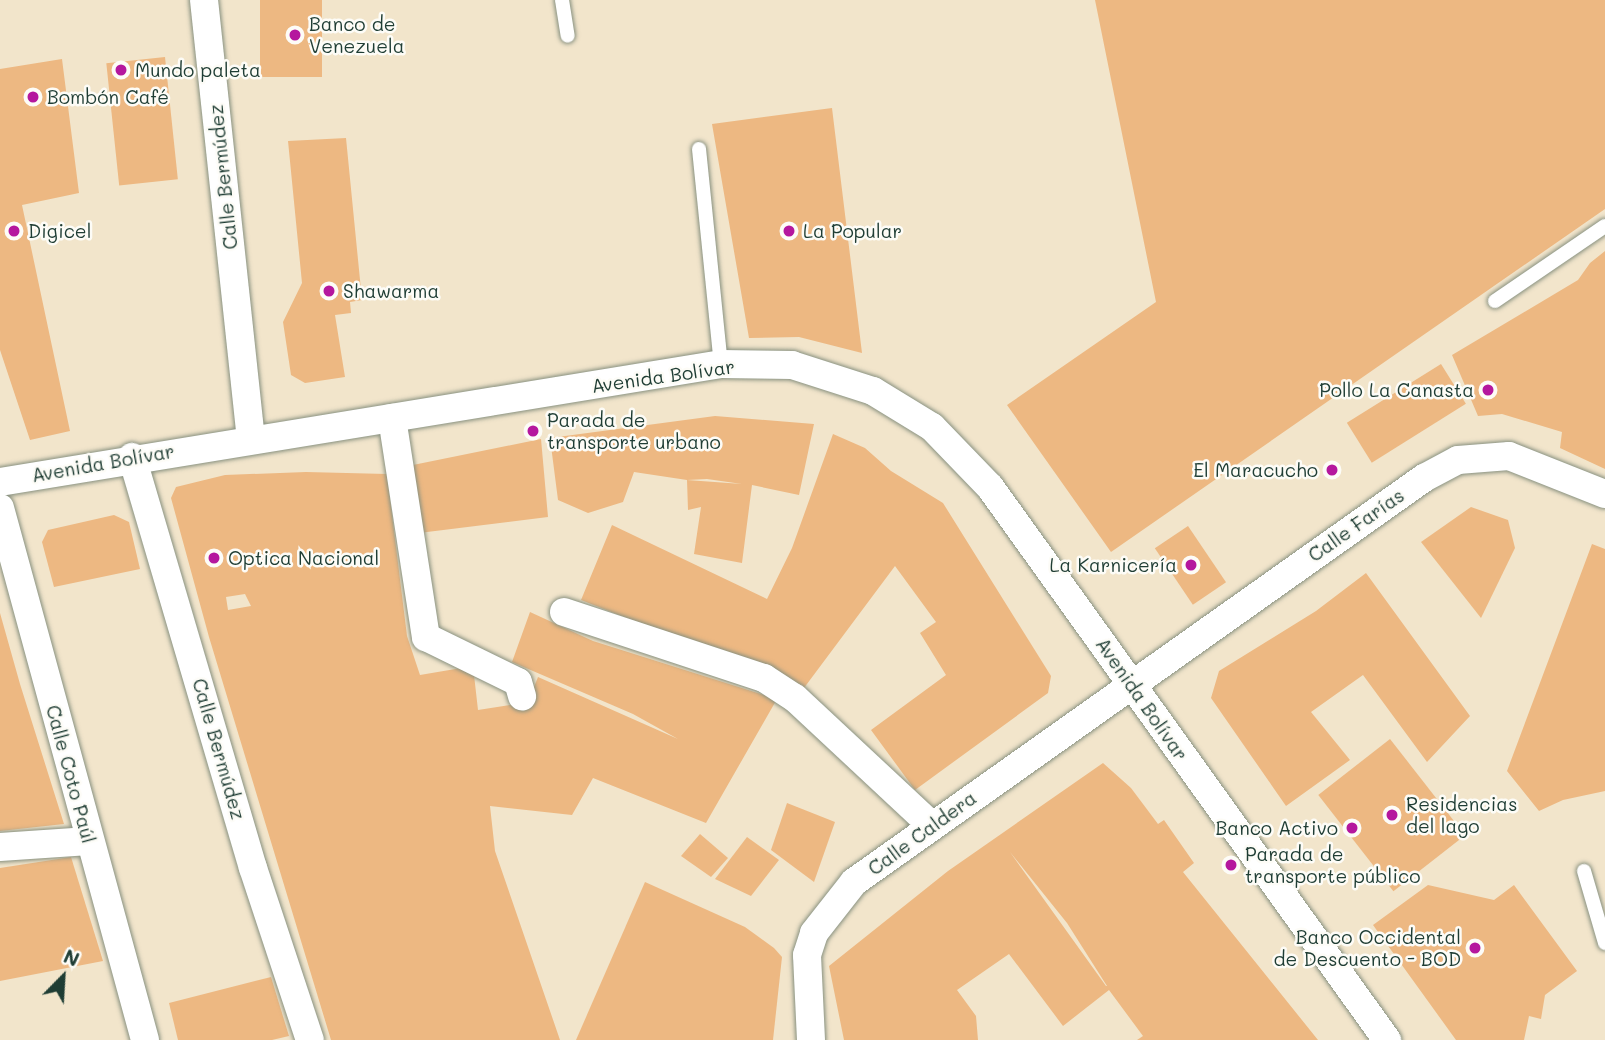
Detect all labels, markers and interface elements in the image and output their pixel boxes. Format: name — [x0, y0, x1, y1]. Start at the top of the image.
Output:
place label: Banco de Venezuela — [309, 13, 405, 57]
marker: Banco de Venezuela — [287, 27, 303, 43]
place label: Mundo paleta — [135, 59, 261, 81]
marker: Mundo paleta — [113, 62, 129, 78]
place label: Bombón Café — [47, 86, 169, 108]
marker: Bombón Café — [25, 89, 41, 105]
street label: Calle Bermúdez — [204, 103, 242, 251]
place label: Digicel — [28, 220, 91, 242]
place label: La Popular — [803, 220, 902, 242]
marker: Digicel — [6, 223, 22, 239]
marker: La Popular — [781, 223, 797, 239]
place label: Shawarma — [343, 280, 439, 302]
marker: Shawarma — [321, 283, 337, 299]
street label: Avenida Bolívar — [590, 355, 736, 397]
place label: Pollo La Canasta — [1319, 379, 1474, 401]
marker: Pollo La Canasta — [1480, 382, 1496, 398]
place label: Parada de transporte urbano — [547, 409, 721, 453]
marker: Parada de transporte urbano — [525, 423, 541, 439]
street label: Avenida Bolívar — [30, 439, 176, 487]
place label: El Maracucho — [1193, 459, 1318, 481]
marker: El Maracucho — [1324, 462, 1340, 478]
street label: Calle Farías — [1304, 484, 1408, 566]
place label: Optica Nacional — [228, 547, 379, 569]
marker: Optica Nacional — [206, 550, 222, 566]
place label: La Karnicería — [1050, 554, 1177, 576]
marker: La Karnicería — [1183, 557, 1199, 573]
street label: Avenida Bolívar — [1091, 633, 1193, 765]
street label: Calle Bermúdez — [188, 676, 250, 822]
street label: Calle Coto Paúl — [42, 703, 100, 845]
street label: Calle Caldera — [863, 786, 981, 880]
place label: Residencias del lago — [1406, 793, 1517, 837]
marker: Residencias del lago — [1384, 807, 1400, 823]
place label: Banco Activo — [1216, 817, 1338, 839]
marker: Banco Activo — [1344, 820, 1360, 836]
place label: Parada de transporte público — [1245, 843, 1420, 887]
marker: Parada de transporte público — [1223, 857, 1239, 873]
place label: Banco Occidental de Descuento - BOD — [1274, 926, 1461, 970]
marker: Banco Occidental de Descuento - BOD — [1467, 940, 1483, 956]
north arrow — [28, 942, 98, 1012]
text: N — [60, 943, 83, 972]

